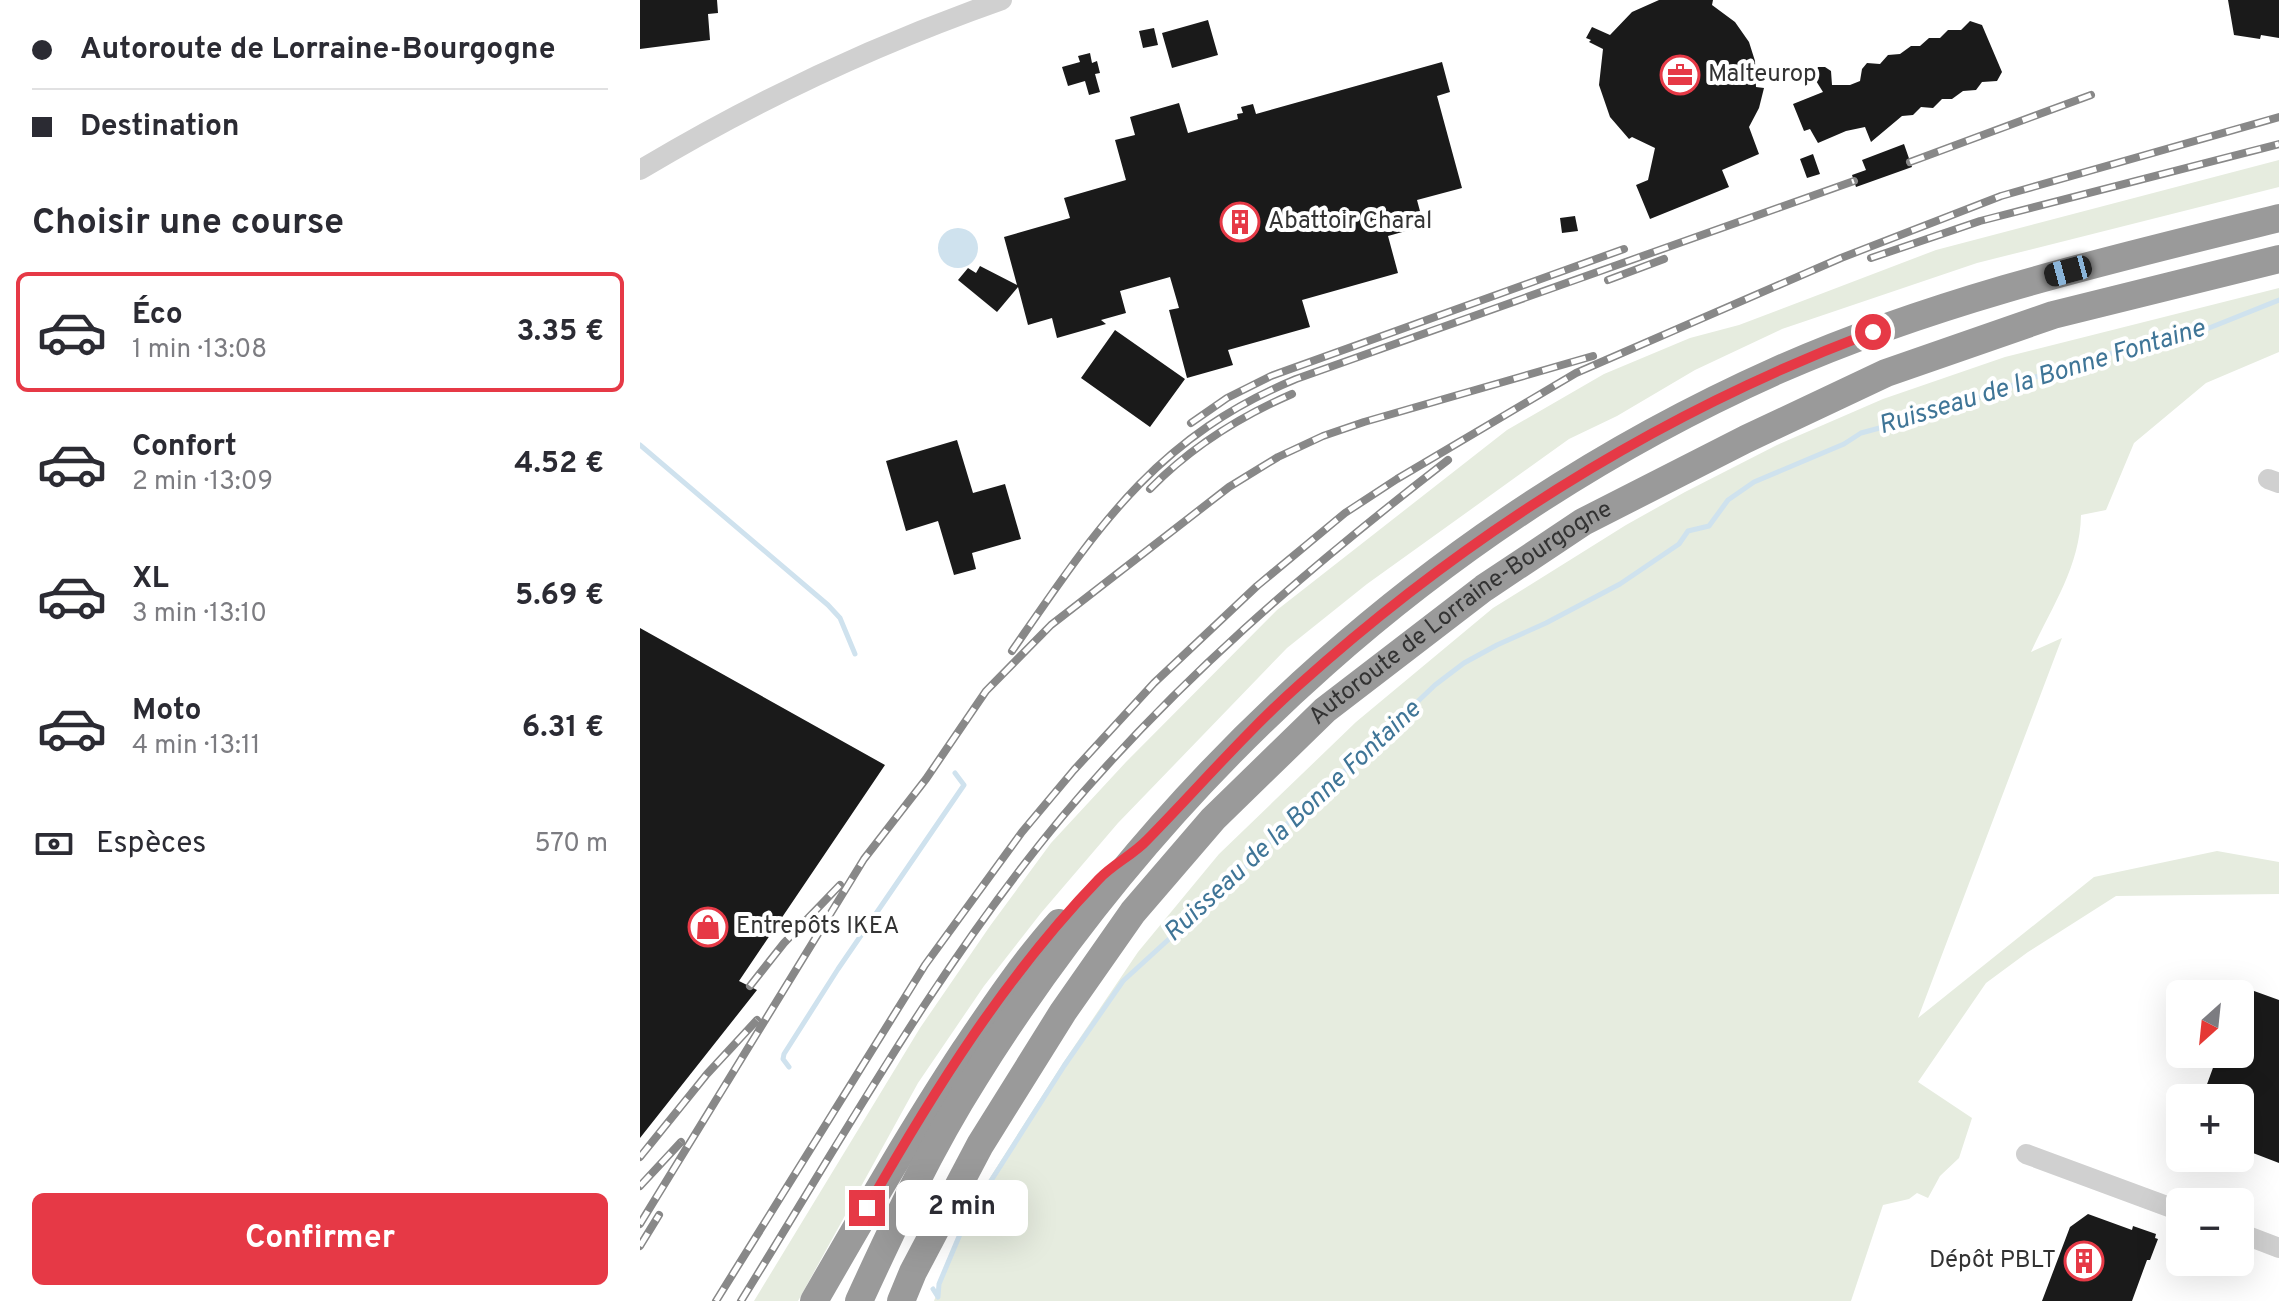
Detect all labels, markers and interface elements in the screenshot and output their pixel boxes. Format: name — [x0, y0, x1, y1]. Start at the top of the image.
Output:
text: Autoroute de Lorraine-Bourgogne — [80, 32, 555, 69]
office icon: Malteurop — [1659, 54, 1701, 96]
place label: Malteurop — [1708, 60, 1816, 90]
text: Destination — [80, 109, 239, 146]
text: Choisir une course — [32, 201, 344, 247]
building icon: Abattoir Charal — [1219, 201, 1261, 243]
place label: Abattoir Charal — [1268, 207, 1432, 237]
car — [2042, 253, 2094, 289]
icon: car — [36, 296, 108, 368]
text: Éco — [132, 297, 183, 334]
water label: Ruisseau de la Bonne Fontaine — [1875, 312, 2210, 443]
text: 3.35 € — [517, 314, 604, 351]
route start — [1855, 314, 1891, 350]
text: 1 min · 13:08 — [132, 334, 267, 367]
icon: car — [36, 428, 108, 500]
text: Confort — [132, 429, 237, 466]
text: 4.52 € — [514, 446, 604, 483]
text: 2 min · 13:09 — [132, 466, 273, 499]
street label: Autoroute de Lorraine-Bourgogne — [1303, 495, 1617, 732]
icon: car — [36, 560, 108, 632]
text: XL — [132, 561, 169, 598]
text: 5.69 € — [515, 578, 604, 615]
text: 3 min · 13:10 — [132, 598, 267, 631]
icon: car — [36, 692, 108, 764]
text: Moto — [132, 693, 202, 730]
water label: Ruisseau de la Bonne Fontaine — [1158, 694, 1429, 950]
text: 6.31 € — [522, 710, 604, 747]
text: 4 min · 13:11 — [132, 730, 260, 763]
icon: cash — [32, 822, 76, 866]
text: Espèces — [96, 826, 206, 863]
text: 570 m — [534, 828, 608, 861]
shop icon: Entrepôts IKEA — [687, 906, 729, 948]
place label: Entrepôts IKEA — [736, 912, 900, 942]
north arrow — [2166, 980, 2254, 1068]
map controls — [2166, 980, 2254, 1276]
button: + — [2166, 1084, 2254, 1172]
callout: 2 min — [895, 1180, 1027, 1236]
button: − — [2166, 1188, 2254, 1276]
route end — [849, 1190, 885, 1226]
text: 2 min — [928, 1191, 996, 1224]
button: Confirmer — [32, 1193, 608, 1285]
building icon: Dépôt PBLT — [2063, 1240, 2105, 1282]
place label: Dépôt PBLT — [1929, 1246, 2056, 1276]

